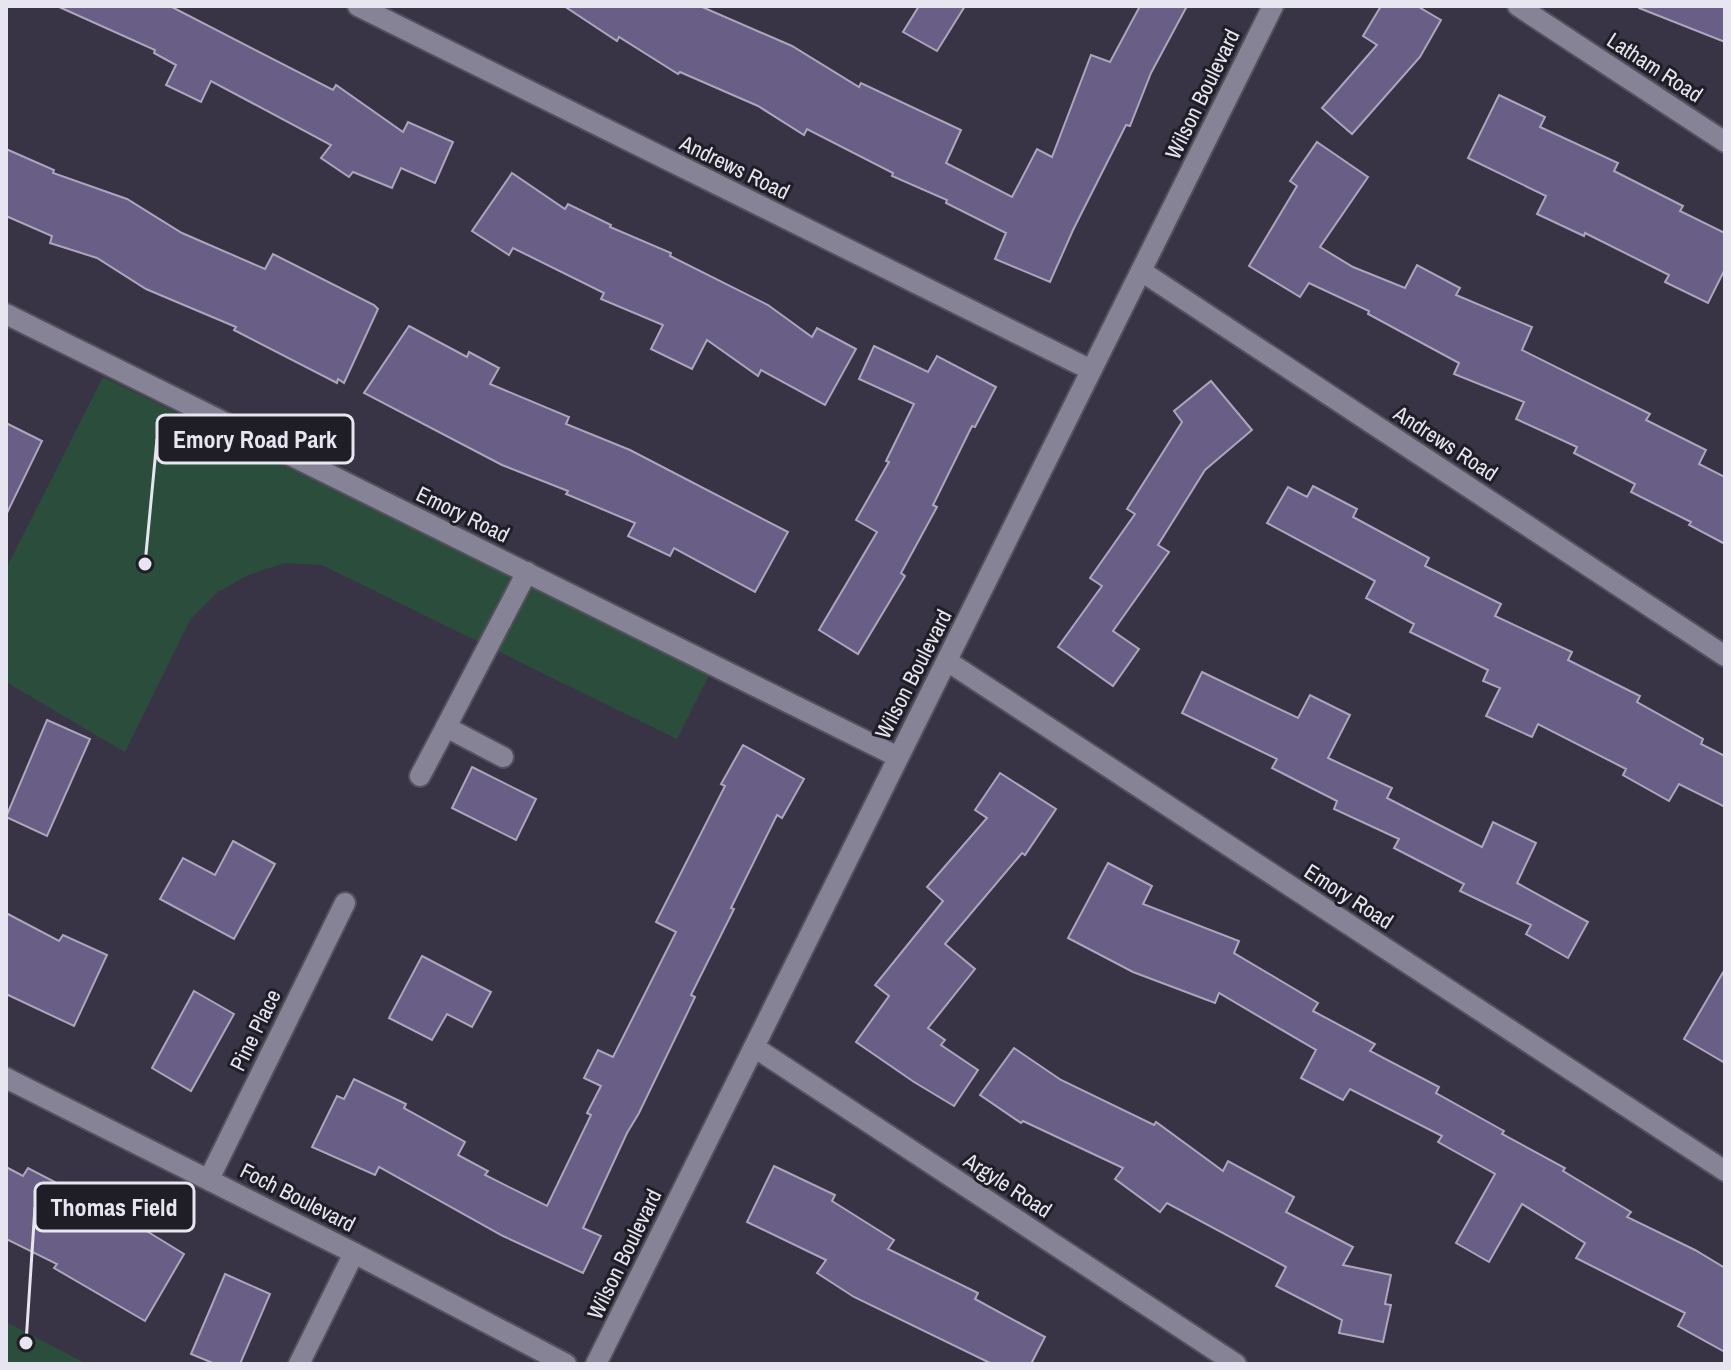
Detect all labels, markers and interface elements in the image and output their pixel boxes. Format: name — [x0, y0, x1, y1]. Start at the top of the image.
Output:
street label: Wilson Boulevard — [1158, 24, 1246, 164]
street label: Latham Road — [1601, 25, 1709, 109]
street label: Andrews Road — [674, 127, 795, 206]
street label: Andrews Road — [1387, 398, 1504, 488]
callout: Emory Road Park — [157, 415, 353, 463]
text: Emory Road Park — [173, 423, 337, 455]
street label: Emory Road — [411, 479, 515, 549]
street label: Wilson Boulevard — [868, 604, 958, 744]
street label: Emory Road — [1299, 856, 1399, 936]
street label: Pine Place — [222, 984, 288, 1076]
street label: Argyle Road — [957, 1145, 1058, 1225]
street label: Foch Boulevard — [235, 1155, 361, 1239]
callout: Thomas Field — [35, 1183, 194, 1231]
street label: Wilson Boulevard — [580, 1184, 668, 1324]
text: Thomas Field — [51, 1191, 177, 1223]

